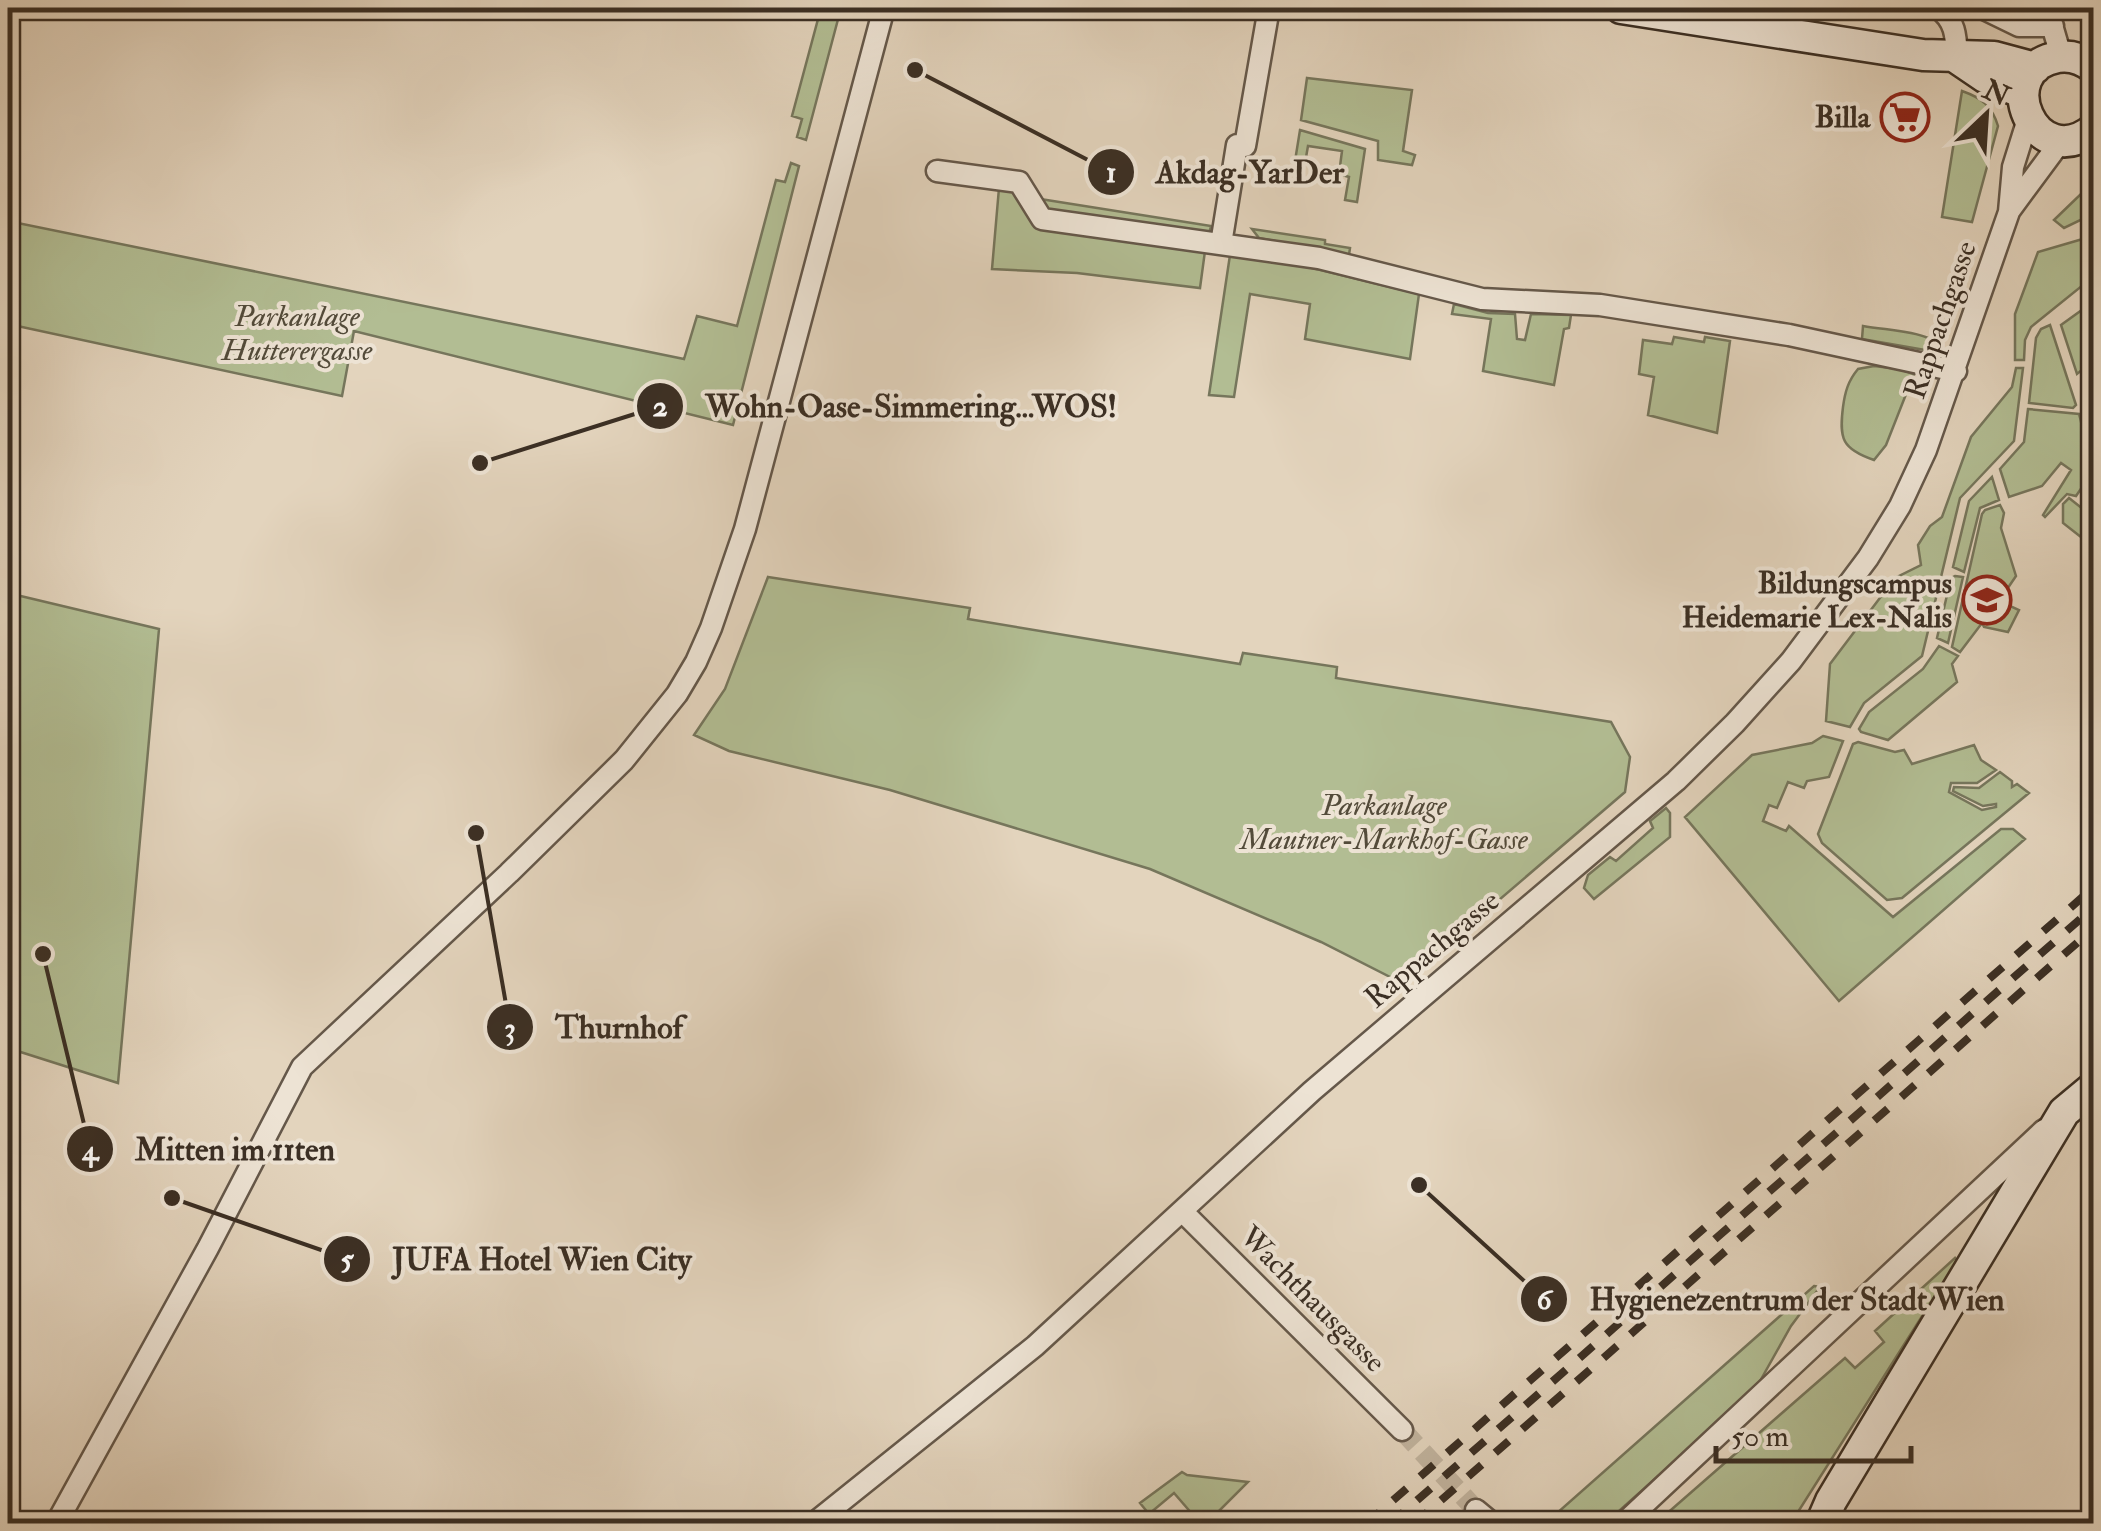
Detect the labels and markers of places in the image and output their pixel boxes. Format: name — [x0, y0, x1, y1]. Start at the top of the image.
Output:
supermarket icon: Billa — [1879, 91, 1931, 143]
place label: Billa — [1815, 99, 1872, 136]
callout: Akdag-YarDer — [1086, 141, 1364, 203]
callout: Wohn-Oase-Simmering...WOS! — [635, 375, 1137, 437]
place label: Bildungscampus Heidemarie Lex-Nalis — [1682, 565, 1952, 636]
school or university icon: Bildungscampus Heidemarie Lex-Nalis — [1961, 574, 2013, 626]
callout: Thurnhof — [485, 996, 703, 1058]
callout: Mitten im 11ten — [65, 1118, 355, 1180]
callout: JUFA Hotel Wien City — [322, 1228, 711, 1290]
callout: Hygienezentrum der Stadt Wien — [1519, 1268, 2024, 1330]

